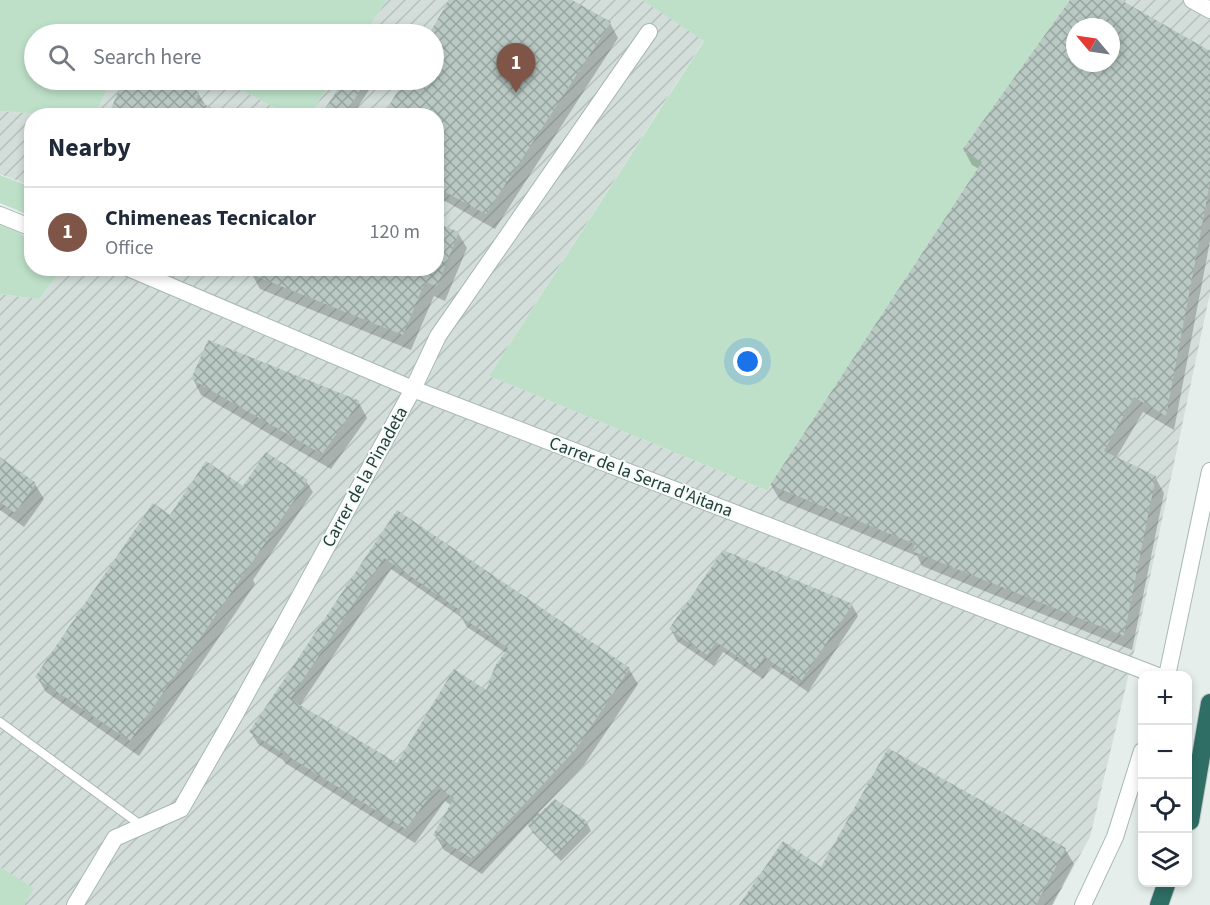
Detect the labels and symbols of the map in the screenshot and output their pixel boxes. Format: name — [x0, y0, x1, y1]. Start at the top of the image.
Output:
north arrow — [1066, 18, 1120, 72]
pin: 1 — [496, 44, 536, 93]
your location — [733, 347, 762, 376]
street label: Carrer de la Pinadeta — [316, 402, 414, 552]
street label: Carrer de la Serra d'Aitana — [546, 430, 736, 524]

